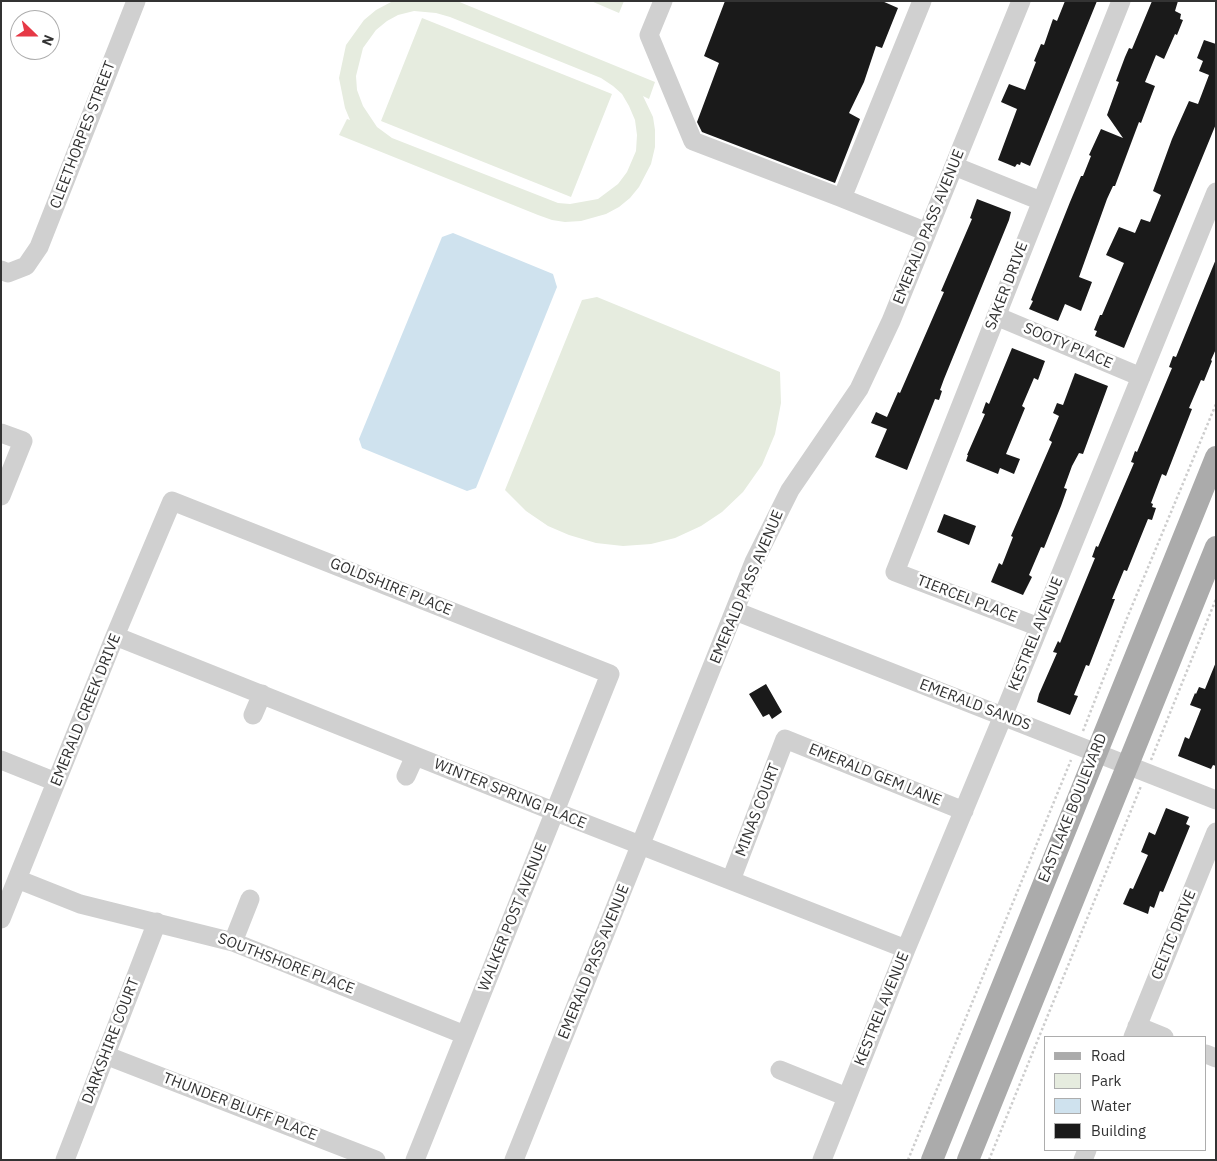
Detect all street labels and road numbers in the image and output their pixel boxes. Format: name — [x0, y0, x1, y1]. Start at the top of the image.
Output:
street label: CLEETHORPES STREET — [47, 59, 119, 211]
street label: EMERALD PASS AVENUE — [890, 147, 968, 307]
street label: SAKER DRIVE — [982, 239, 1032, 333]
street label: SOOTY PLACE — [1021, 319, 1115, 373]
street label: EMERALD PASS AVENUE — [706, 507, 788, 667]
street label: GOLDSHIRE PLACE — [327, 554, 455, 620]
street label: TIERCEL PLACE — [914, 572, 1020, 626]
street label: KESTREL AVENUE — [1005, 574, 1067, 694]
street label: EMERALD CREEK DRIVE — [47, 631, 125, 789]
street label: EMERALD SANDS — [917, 676, 1033, 734]
street label: EASTLAKE BOULEVARD — [1035, 731, 1111, 885]
street label: EMERALD GEM LANE — [806, 740, 944, 810]
street label: WINTER SPRING PLACE — [431, 755, 589, 833]
street label: MINAS COURT — [732, 761, 784, 859]
street label: WALKER POST AVENUE — [475, 840, 551, 994]
street label: EMERALD PASS AVENUE — [555, 882, 633, 1042]
street label: CELTIC DRIVE — [1148, 887, 1200, 983]
street label: SOUTHSHORE PLACE — [215, 930, 357, 998]
street label: KESTREL AVENUE — [851, 949, 913, 1069]
street label: DARKSHIRE COURT — [79, 975, 143, 1107]
street label: THUNDER BLUFF PLACE — [160, 1069, 320, 1145]

